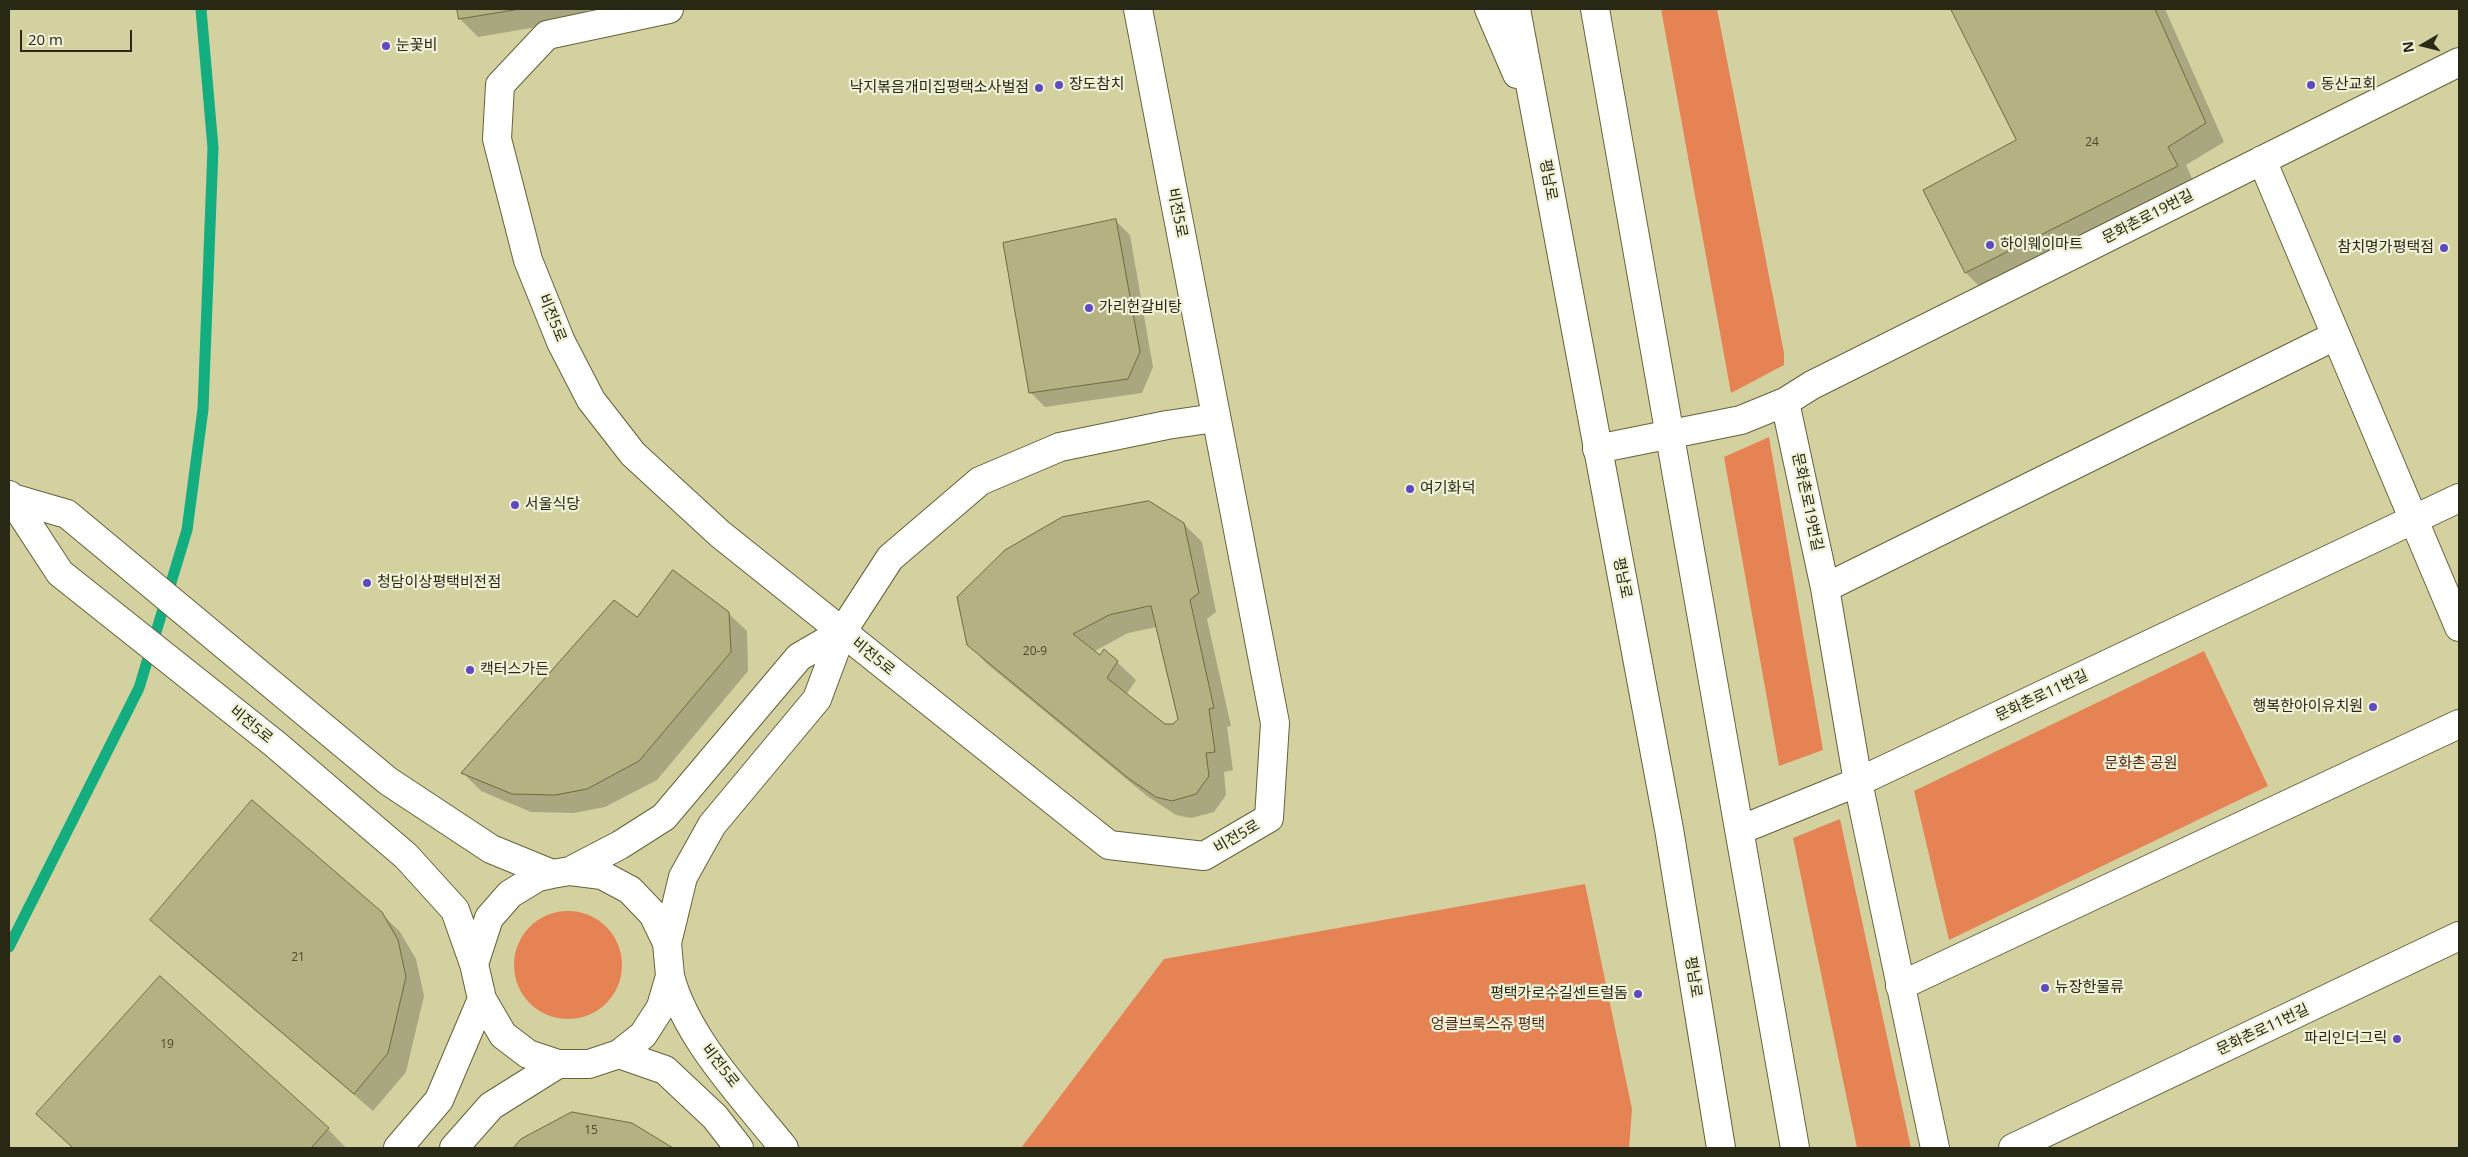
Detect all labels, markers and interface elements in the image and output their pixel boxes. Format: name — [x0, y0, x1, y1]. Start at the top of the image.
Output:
scale bar — [22, 20, 135, 52]
north arrow — [2398, 20, 2448, 70]
text: 20 m — [28, 29, 63, 49]
place label: 눈꽃비 — [396, 37, 437, 55]
marker: 눈꽃비 — [380, 40, 392, 52]
text: N — [2397, 40, 2418, 54]
place label: 장도참치 — [1069, 76, 1124, 94]
place label: 동산교회 — [2321, 76, 2376, 94]
place label: 낙지볶음개미집평택소사벌점 — [850, 79, 1029, 97]
marker: 장도참치 — [1053, 79, 1065, 91]
marker: 동산교회 — [2305, 79, 2317, 91]
marker: 낙지볶음개미집평택소사벌점 — [1033, 82, 1045, 94]
house number: 24 — [2085, 136, 2099, 150]
street label: 평남로 — [1536, 158, 1560, 202]
street label: 문화촌로19번길 — [2099, 186, 2197, 248]
street label: 비전5로 — [1163, 187, 1191, 239]
place label: 하이웨이마트 — [2000, 236, 2083, 254]
marker: 하이웨이마트 — [1984, 239, 1996, 251]
place label: 참치명가평택점 — [2337, 239, 2434, 257]
marker: 참치명가평택점 — [2438, 242, 2450, 254]
street label: 비전5로 — [534, 291, 570, 345]
place label: 가리헌갈비탕 — [1099, 299, 1182, 317]
marker: 가리헌갈비탕 — [1083, 302, 1095, 314]
street label: 문화촌로19번길 — [1788, 451, 1826, 553]
place label: 여기화덕 — [1420, 480, 1475, 498]
marker: 여기화덕 — [1404, 483, 1416, 495]
place label: 서울식당 — [525, 496, 580, 514]
marker: 서울식당 — [509, 499, 521, 511]
street label: 평남로 — [1609, 556, 1635, 600]
place label: 청담이상평택비전점 — [377, 574, 501, 592]
marker: 청담이상평택비전점 — [361, 577, 373, 589]
street label: 비전5로 — [848, 634, 898, 680]
house number: 20-9 — [1023, 645, 1047, 659]
place label: 캑터스가든 — [480, 661, 549, 679]
marker: 캑터스가든 — [464, 664, 476, 676]
street label: 문화촌로11번길 — [1993, 667, 2091, 725]
place label: 행복한아이유치원 — [2253, 698, 2363, 716]
marker: 행복한아이유치원 — [2367, 701, 2379, 713]
street label: 비전5로 — [226, 702, 276, 748]
park label: 문화촌 공원 — [2105, 755, 2177, 773]
street label: 비전5로 — [1211, 817, 1263, 857]
house number: 21 — [291, 951, 305, 965]
street label: 평남로 — [1681, 955, 1705, 999]
place label: 뉴장한물류 — [2055, 979, 2124, 997]
marker: 뉴장한물류 — [2039, 982, 2051, 994]
place label: 평택가로수길센트럴돔 — [1490, 985, 1628, 1003]
marker: 평택가로수길센트럴돔 — [1632, 988, 1644, 1000]
street label: 문화촌로11번길 — [2214, 1001, 2312, 1059]
park label: 엉클브룩스쥬 평택 — [1431, 1016, 1545, 1034]
place label: 파리인더그릭 — [2304, 1030, 2387, 1048]
marker: 파리인더그릭 — [2391, 1033, 2403, 1045]
house number: 19 — [160, 1038, 174, 1052]
street label: 비전5로 — [698, 1041, 742, 1091]
house number: 15 — [584, 1124, 598, 1138]

